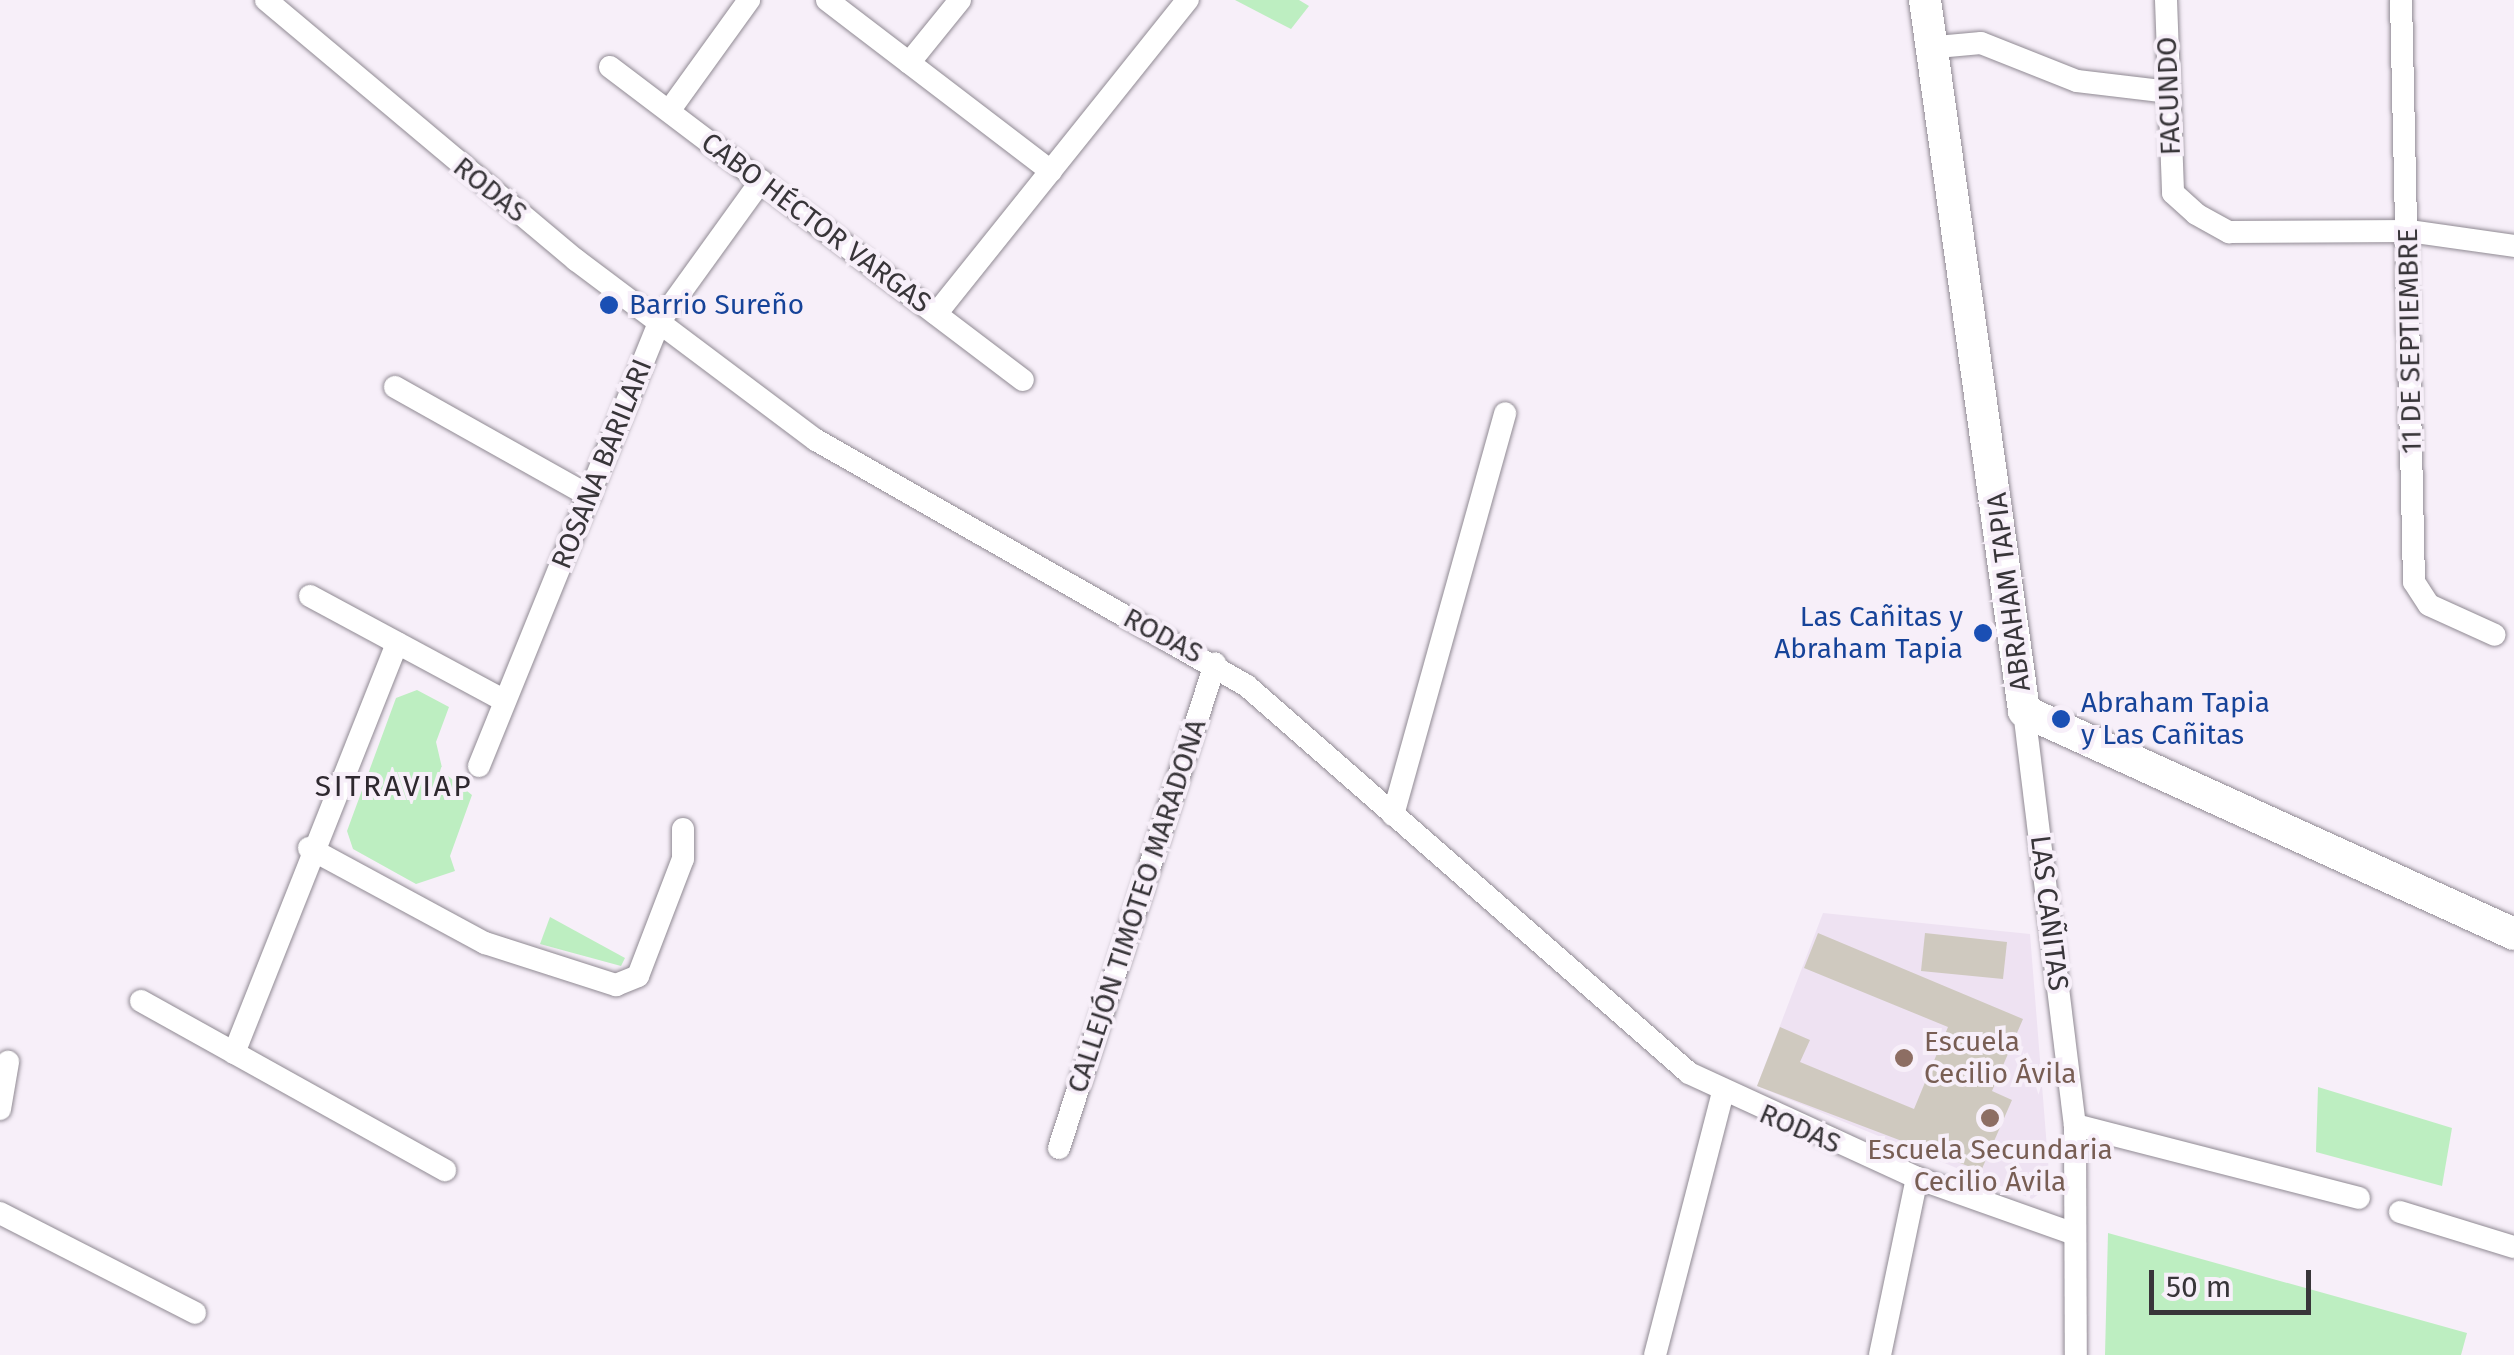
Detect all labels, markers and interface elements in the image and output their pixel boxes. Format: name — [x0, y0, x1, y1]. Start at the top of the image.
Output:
street label: FACUNDO — [2150, 36, 2188, 156]
street label: CABO HÉCTOR VARGAS — [695, 126, 937, 320]
street label: RODAS — [446, 150, 534, 230]
street label: 11 DE SEPTIEMBRE — [2391, 228, 2429, 454]
place label: Barrio Sureño — [629, 288, 804, 322]
marker: Barrio Sureño — [598, 294, 620, 316]
street label: ROSANA BARILARI — [545, 354, 659, 574]
street label: ABRAHAM TAPIA — [1980, 491, 2038, 693]
place label: Las Cañitas y Abraham Tapia — [1774, 600, 1963, 666]
street label: RODAS — [1118, 601, 1208, 671]
marker: Las Cañitas y Abraham Tapia — [1972, 622, 1994, 644]
place label: Abraham Tapia y Las Cañitas — [2081, 686, 2270, 752]
marker: Abraham Tapia y Las Cañitas — [2050, 708, 2072, 730]
street label: CALLEJÓN TIMOTEO MARADONA — [1061, 715, 1213, 1097]
district label: SITRAVIAP — [315, 768, 473, 804]
street label: LAS CAÑITAS — [2023, 833, 2075, 993]
place label: Escuela Cecilio Ávila — [1924, 1025, 2077, 1091]
marker: Escuela Cecilio Ávila — [1893, 1047, 1915, 1069]
street label: RODAS — [1754, 1097, 1846, 1161]
marker: Escuela Secundaria Cecilio Ávila — [1979, 1107, 2001, 1129]
place label: Escuela Secundaria Cecilio Ávila — [1867, 1133, 2113, 1199]
scale bar — [2154, 1250, 2316, 1312]
text: 50 m — [2166, 1269, 2231, 1305]

